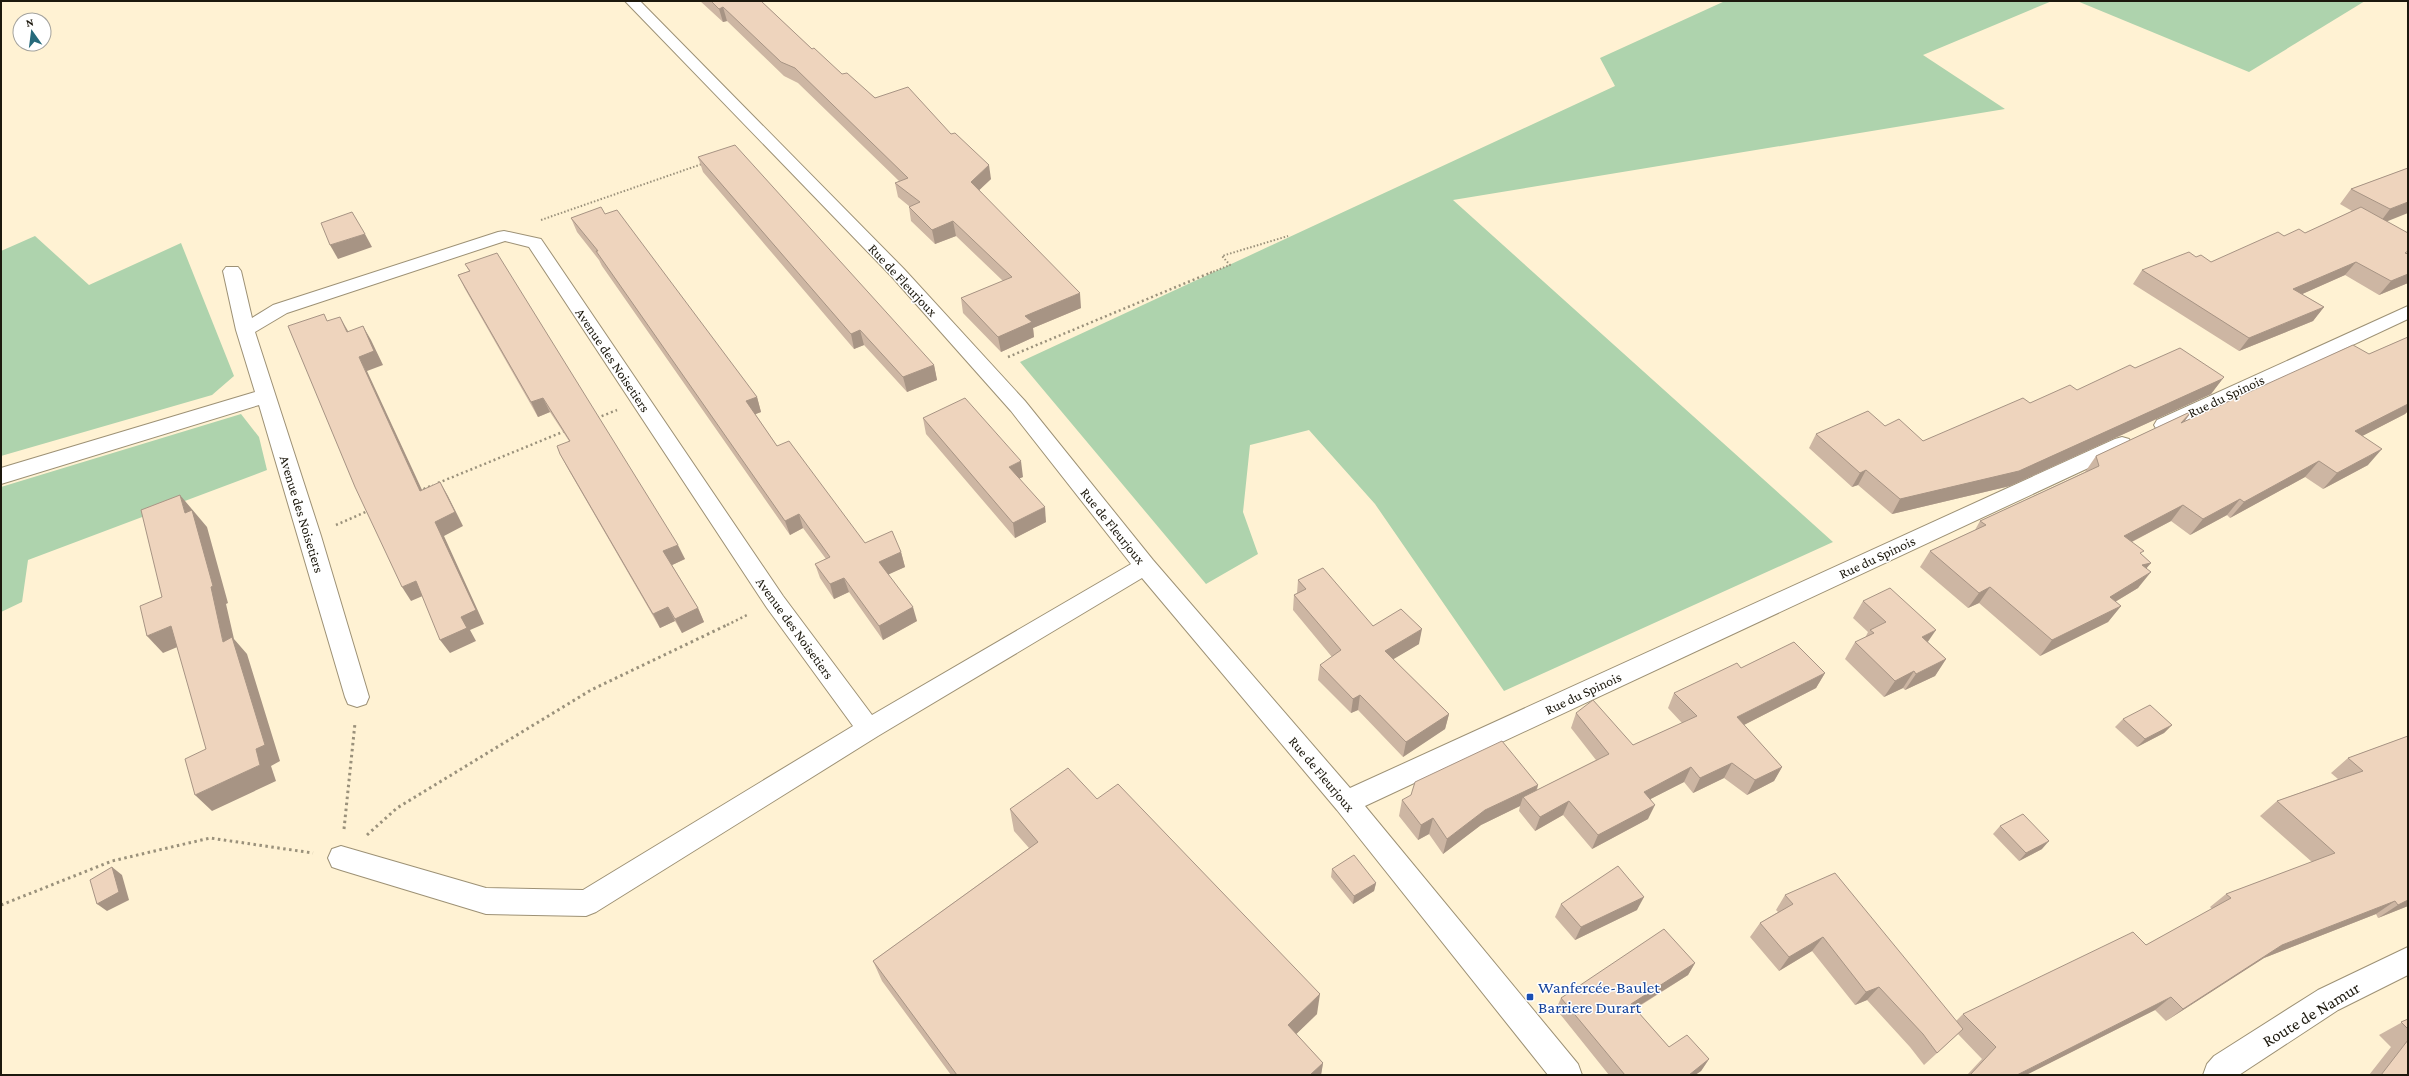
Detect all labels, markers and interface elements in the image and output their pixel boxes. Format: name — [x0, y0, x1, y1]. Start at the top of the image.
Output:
north arrow — [12, 12, 52, 52]
text: N — [24, 15, 35, 29]
street label: Rue de Fleurjoux — [865, 240, 941, 321]
street label: Avenue des Noisetiers — [572, 305, 654, 415]
street label: Rue du Spinois — [2185, 371, 2267, 421]
street label: Avenue des Noisetiers — [277, 453, 327, 575]
street label: Rue de Fleurjoux — [1077, 485, 1149, 568]
street label: Rue du Spinois — [1836, 532, 1918, 582]
street label: Avenue des Noisetiers — [753, 574, 837, 682]
street label: Rue du Spinois — [1542, 668, 1624, 718]
street label: Rue de Fleurjoux — [1285, 733, 1358, 816]
place label: Wanfercée-Baulet Barriere Durart — [1538, 978, 1660, 1017]
street label: Route de Namur — [2259, 978, 2363, 1051]
marker: Wanfercée-Baulet Barriere Durart — [1525, 992, 1535, 1002]

